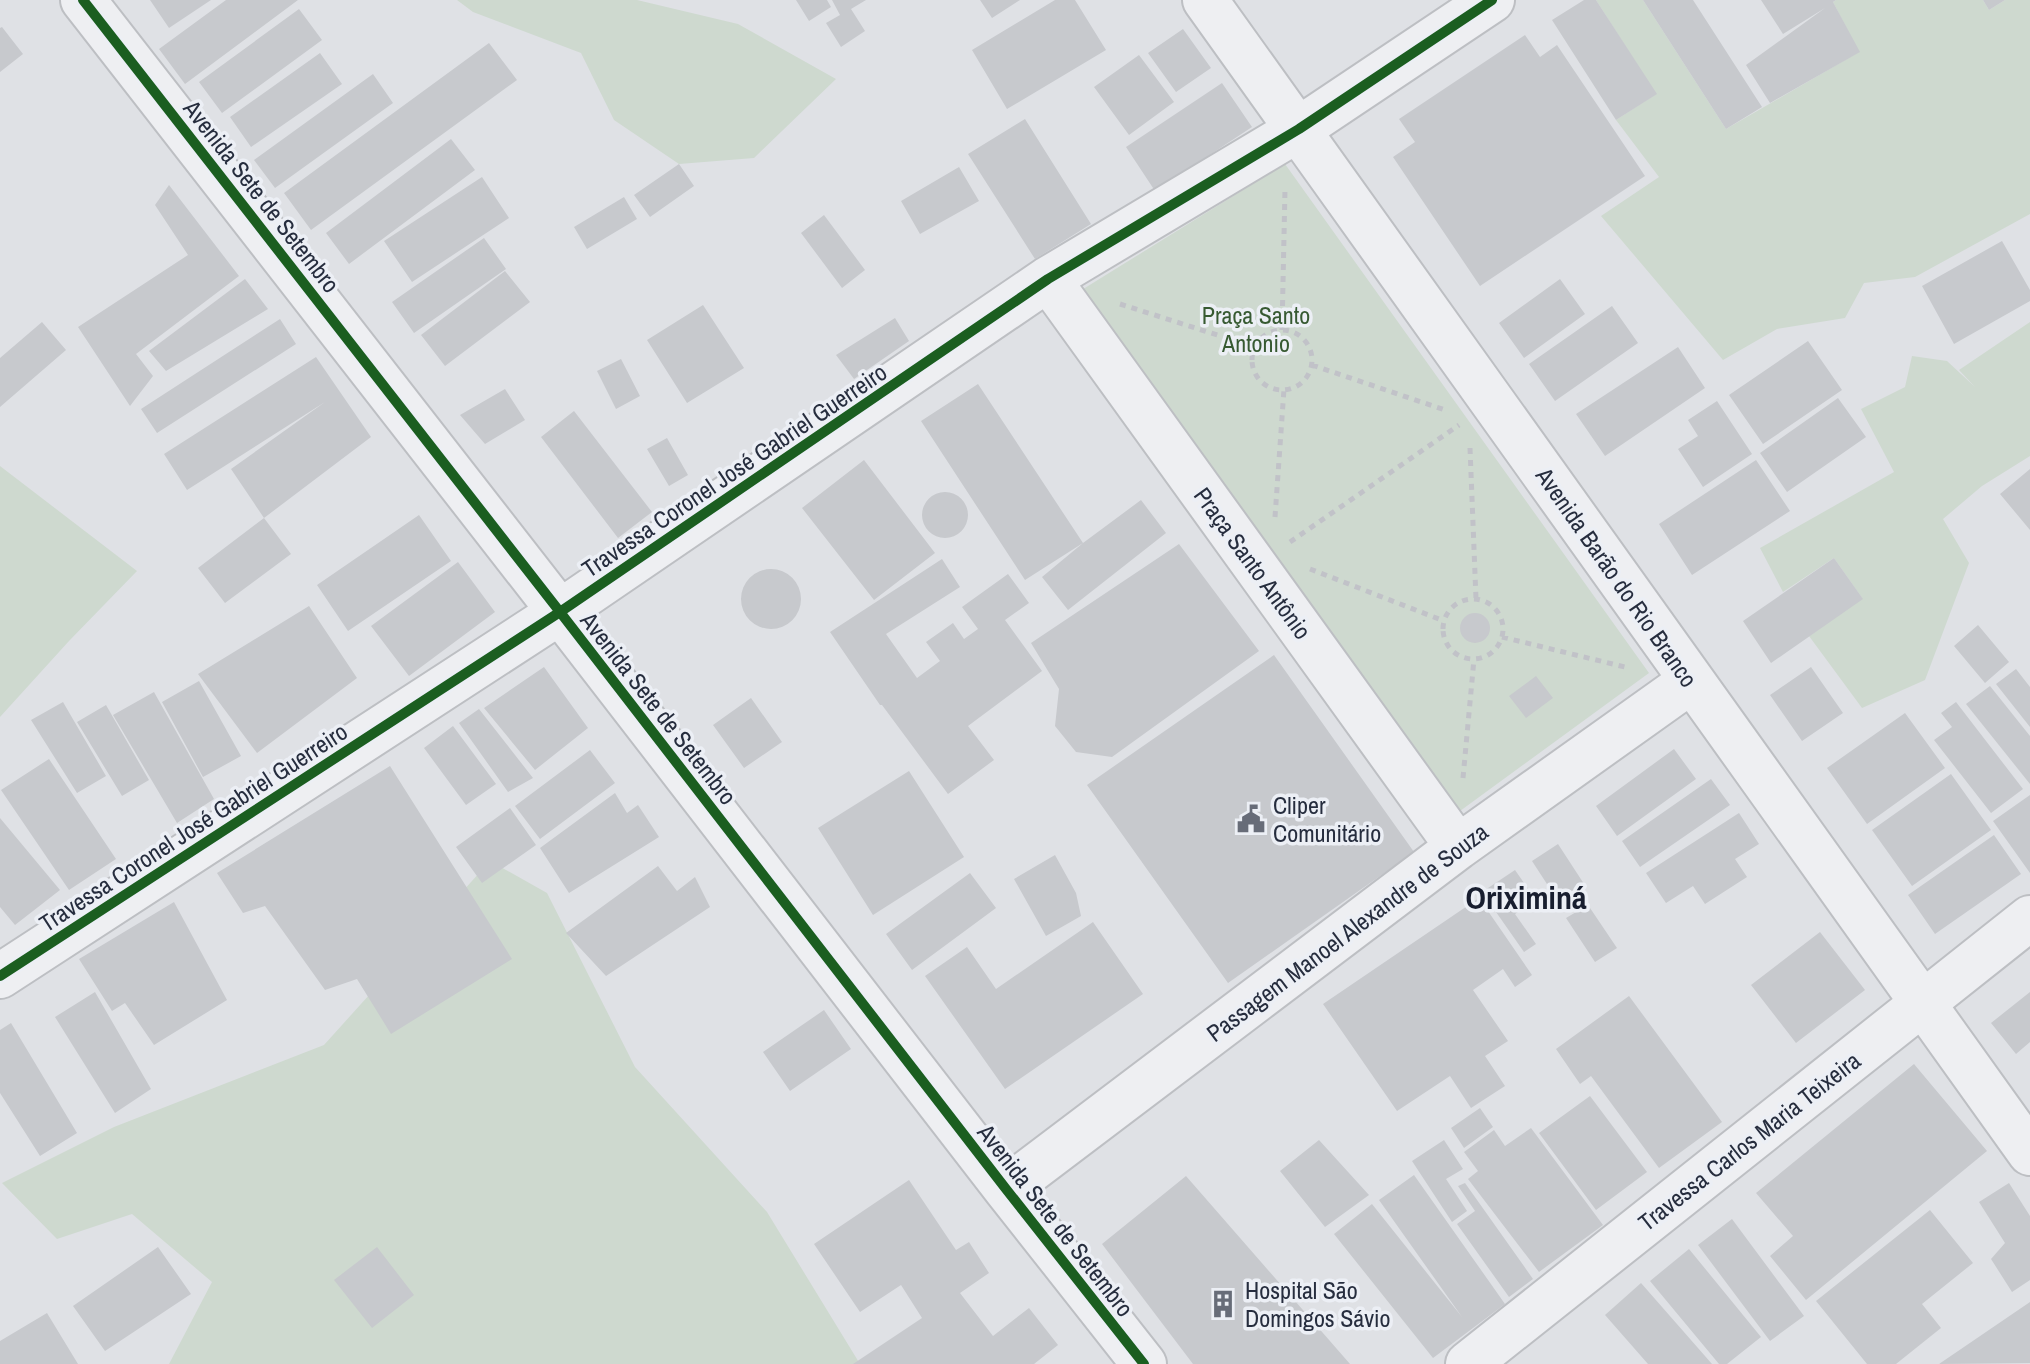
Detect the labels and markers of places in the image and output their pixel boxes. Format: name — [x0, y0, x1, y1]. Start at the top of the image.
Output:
place label: Cliper Comunitário — [1273, 789, 1381, 849]
public building icon: Cliper Comunitário — [1236, 804, 1266, 834]
place label: Hospital São Domingos Sávio — [1245, 1274, 1391, 1334]
building icon: Hospital São Domingos Sávio — [1208, 1289, 1238, 1319]

